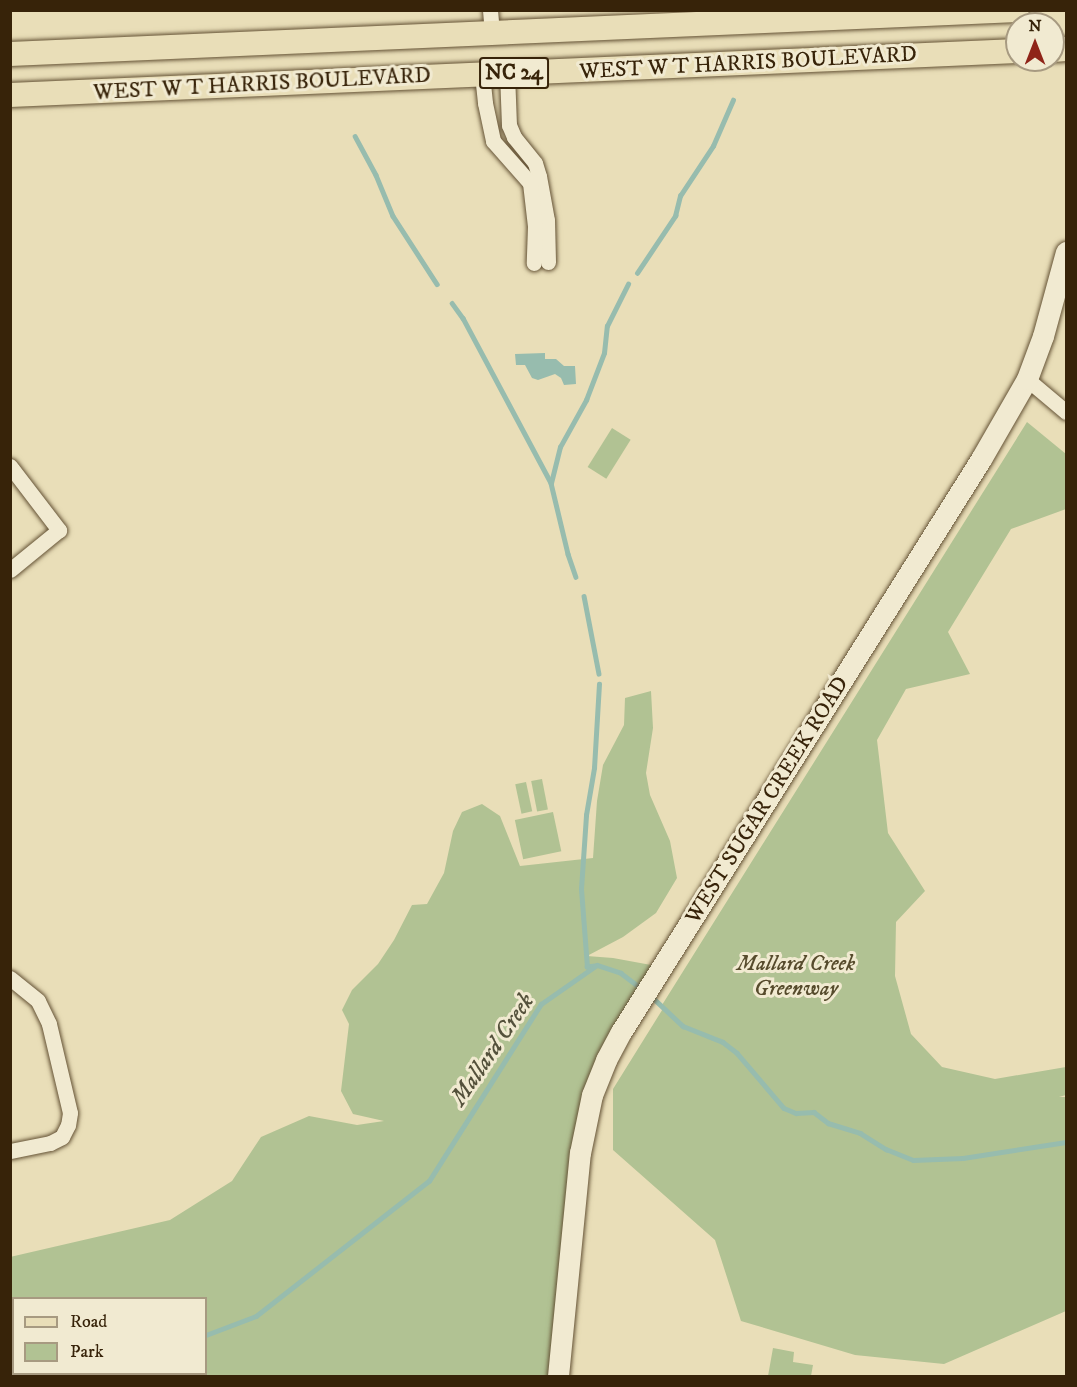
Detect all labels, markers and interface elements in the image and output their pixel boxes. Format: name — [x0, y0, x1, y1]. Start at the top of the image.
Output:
north arrow — [1005, 12, 1065, 72]
text: N — [1028, 16, 1042, 36]
street label: WEST W T HARRIS BOULEVARD — [579, 41, 917, 85]
road number: NC 24 — [478, 55, 550, 91]
street label: WEST W T HARRIS BOULEVARD — [93, 62, 431, 106]
street label: WEST SUGAR CREEK ROAD — [680, 671, 854, 929]
park label: Mallard Creek Greenway — [737, 950, 855, 1002]
water label: Mallard Creek — [445, 988, 541, 1112]
legend — [12, 1297, 207, 1375]
text: Road — [70, 1311, 107, 1333]
text: Park — [70, 1341, 104, 1363]

